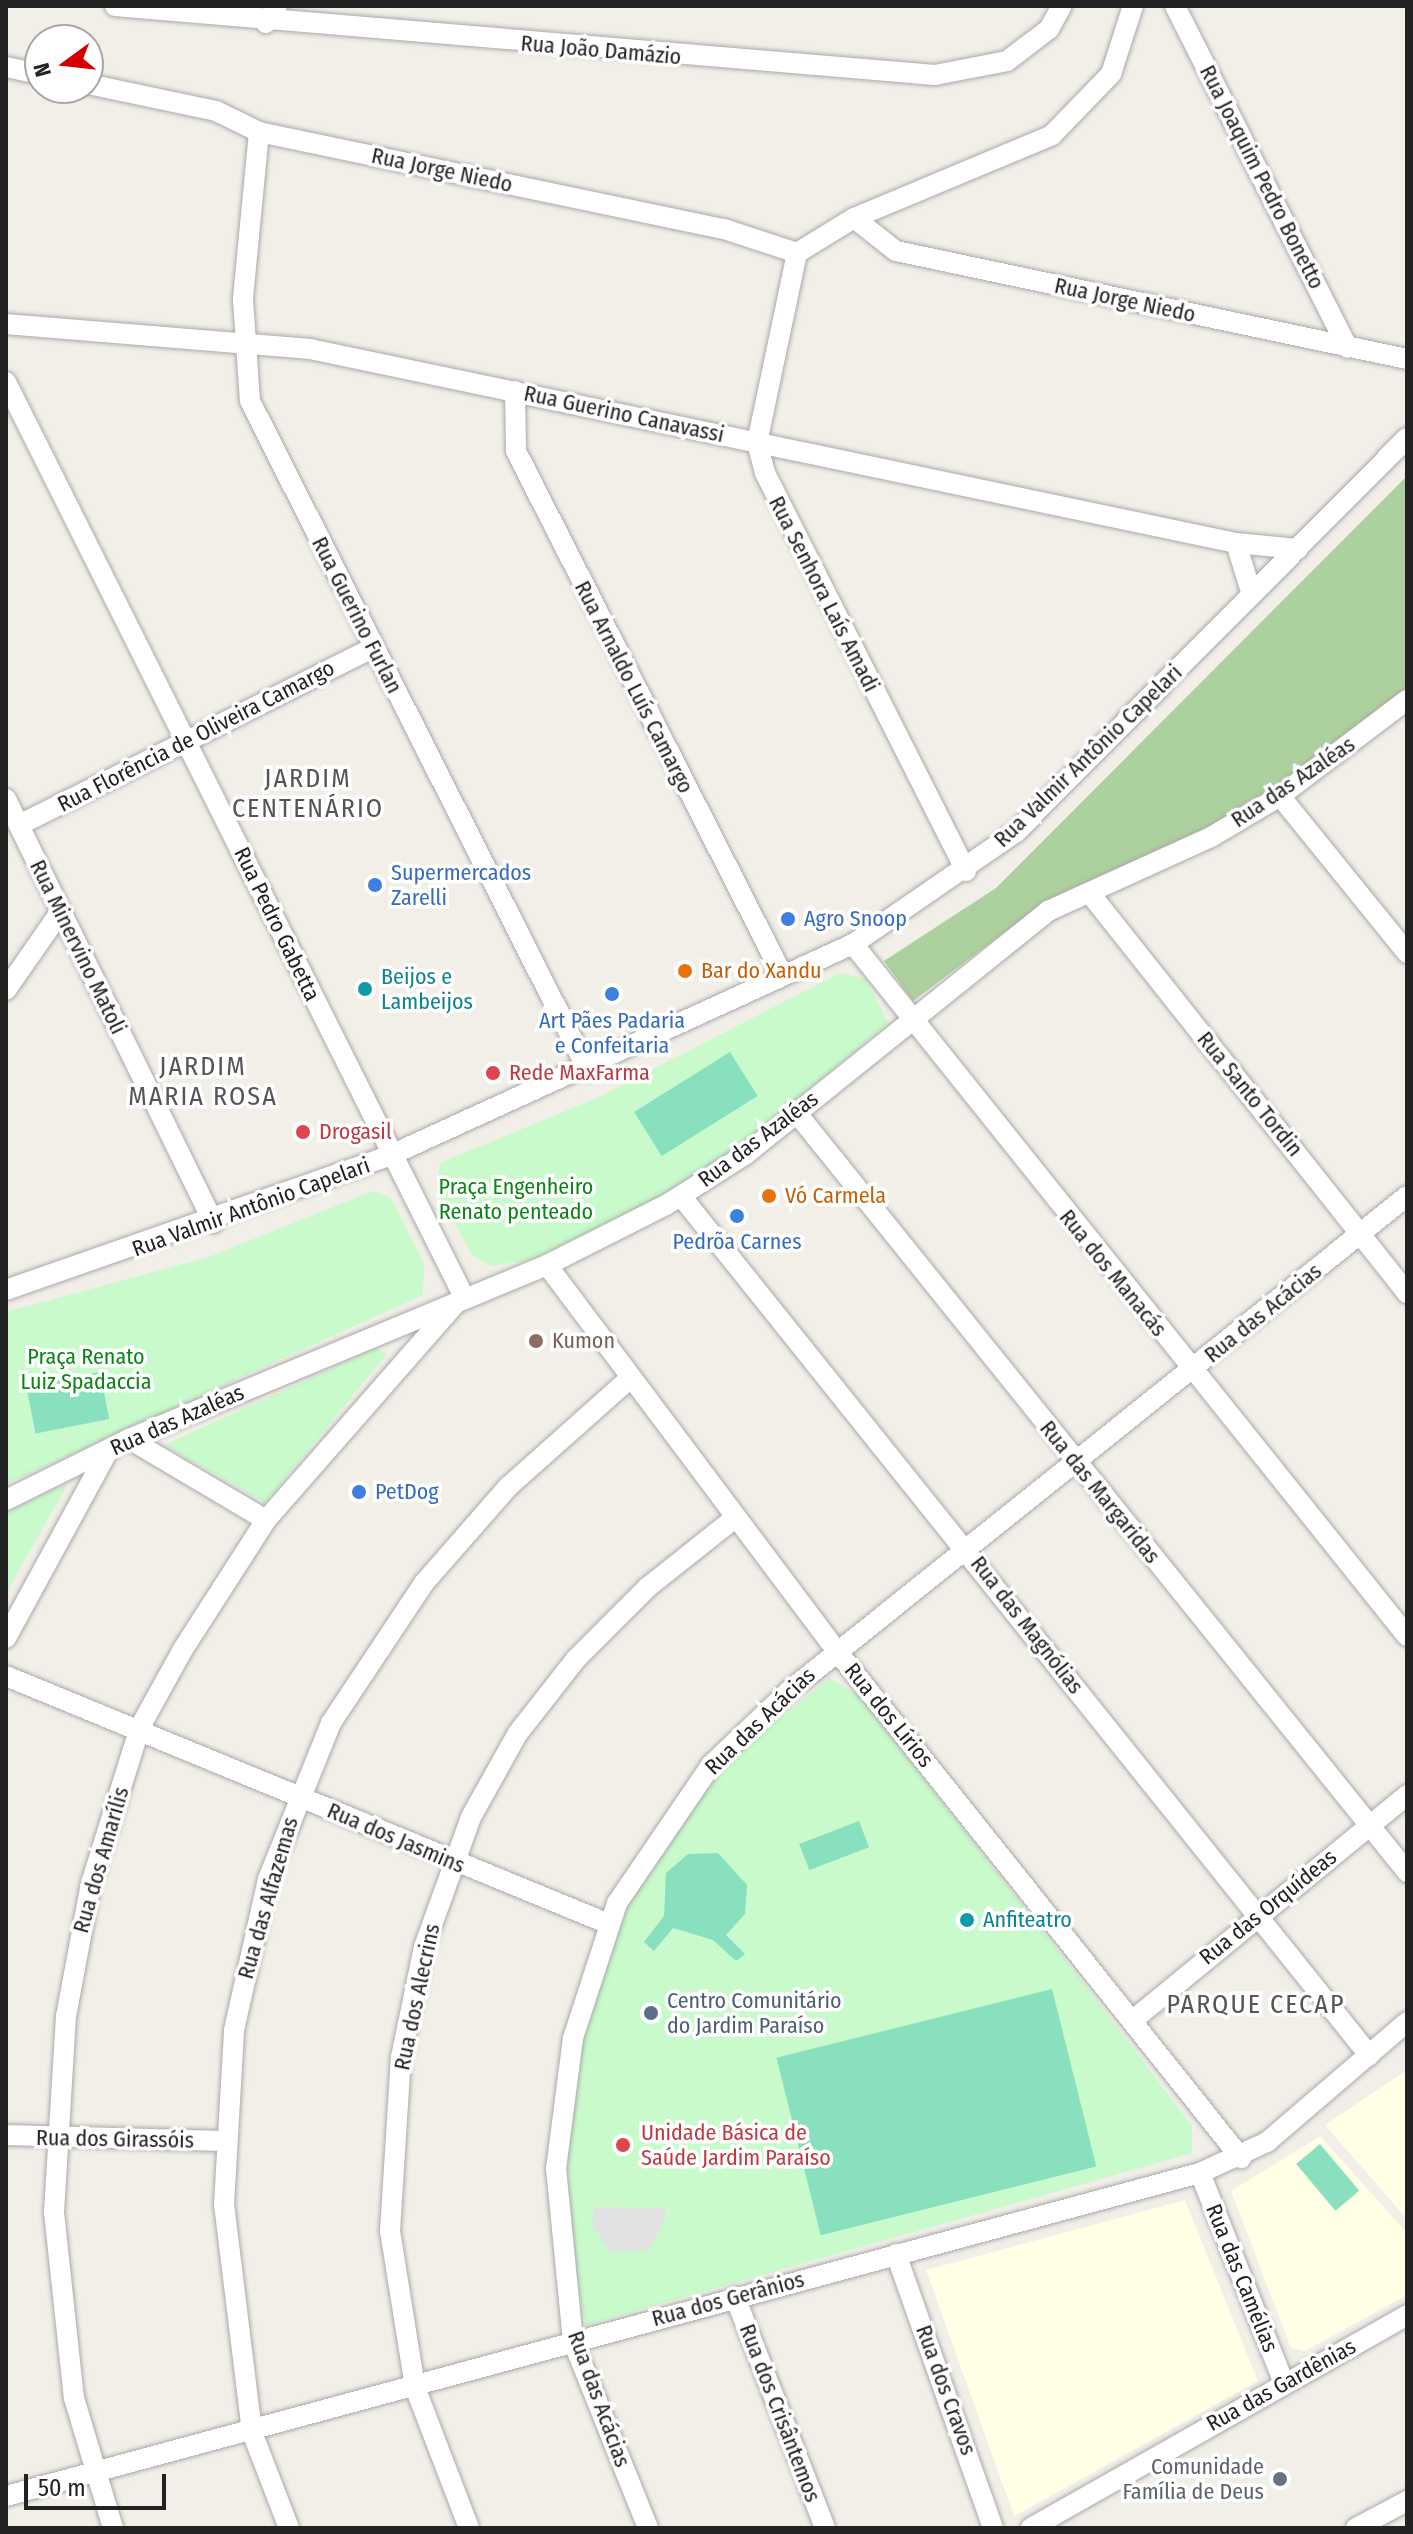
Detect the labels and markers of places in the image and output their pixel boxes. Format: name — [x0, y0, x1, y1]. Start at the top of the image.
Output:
place label: Supermercados Zarelli — [391, 859, 531, 910]
marker: Supermercados Zarelli — [366, 876, 384, 894]
place label: Agro Snoop — [804, 906, 907, 932]
marker: Agro Snoop — [779, 910, 797, 928]
place label: Bar do Xandu — [701, 958, 821, 984]
marker: Bar do Xandu — [676, 962, 694, 980]
place label: Beijos e Lambeijos — [381, 963, 473, 1014]
marker: Beijos e Lambeijos — [356, 980, 374, 998]
marker: Art Pães Padaria e Confeitaria — [603, 985, 621, 1003]
place label: Art Pães Padaria e Confeitaria — [539, 1007, 685, 1058]
place label: Rede MaxFarma — [509, 1060, 650, 1086]
marker: Rede MaxFarma — [484, 1064, 502, 1082]
place label: Drogasil — [319, 1119, 392, 1145]
marker: Drogasil — [294, 1123, 312, 1141]
place label: Vó Carmela — [785, 1183, 886, 1209]
marker: Vó Carmela — [760, 1187, 778, 1205]
marker: Pedrõa Carnes — [728, 1207, 746, 1225]
place label: Pedrõa Carnes — [672, 1229, 802, 1255]
place label: Kumon — [552, 1328, 615, 1354]
marker: Kumon — [527, 1332, 545, 1350]
place label: PetDog — [375, 1479, 439, 1505]
marker: PetDog — [350, 1483, 368, 1501]
place label: Anfiteatro — [983, 1907, 1072, 1933]
marker: Anfiteatro — [958, 1911, 976, 1929]
place label: Centro Comunitário do Jardim Paraíso — [667, 1987, 842, 2038]
marker: Centro Comunitário do Jardim Paraíso — [642, 2004, 660, 2022]
place label: Unidade Básica de Saúde Jardim Paraíso — [641, 2119, 831, 2170]
marker: Unidade Básica de Saúde Jardim Paraíso — [612, 2134, 634, 2156]
place label: Comunidade Família de Deus — [1123, 2453, 1264, 2504]
marker: Comunidade Família de Deus — [1271, 2470, 1289, 2488]

